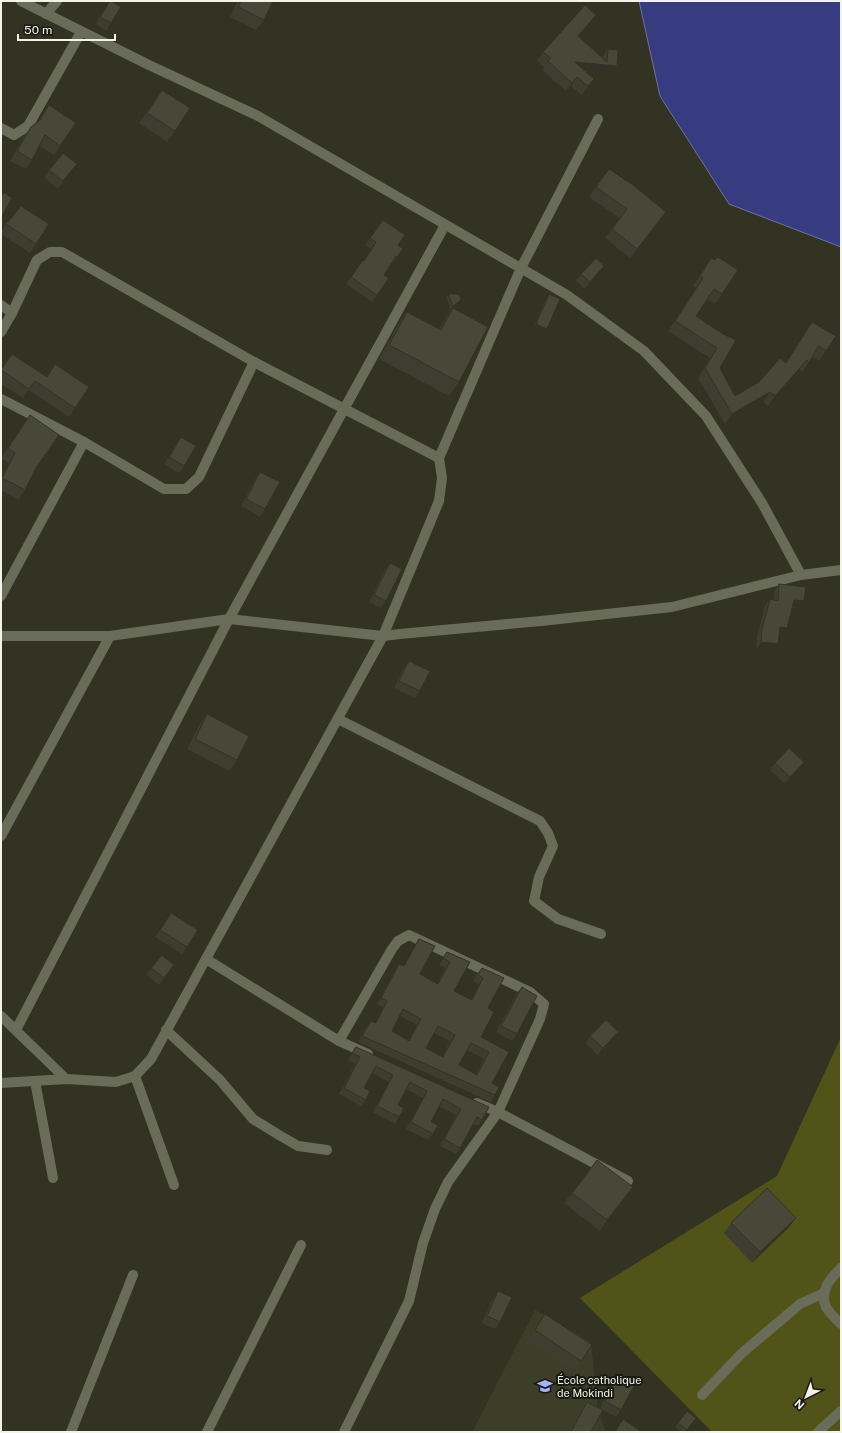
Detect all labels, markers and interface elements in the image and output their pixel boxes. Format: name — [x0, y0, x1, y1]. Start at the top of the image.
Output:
scale bar — [18, 16, 115, 42]
text: 50 m — [24, 23, 52, 37]
place label: École catholique de Mokindi — [557, 1373, 641, 1399]
school or university icon: École catholique de Mokindi — [536, 1377, 554, 1395]
north arrow — [786, 1377, 826, 1417]
text: N — [792, 1397, 807, 1412]

